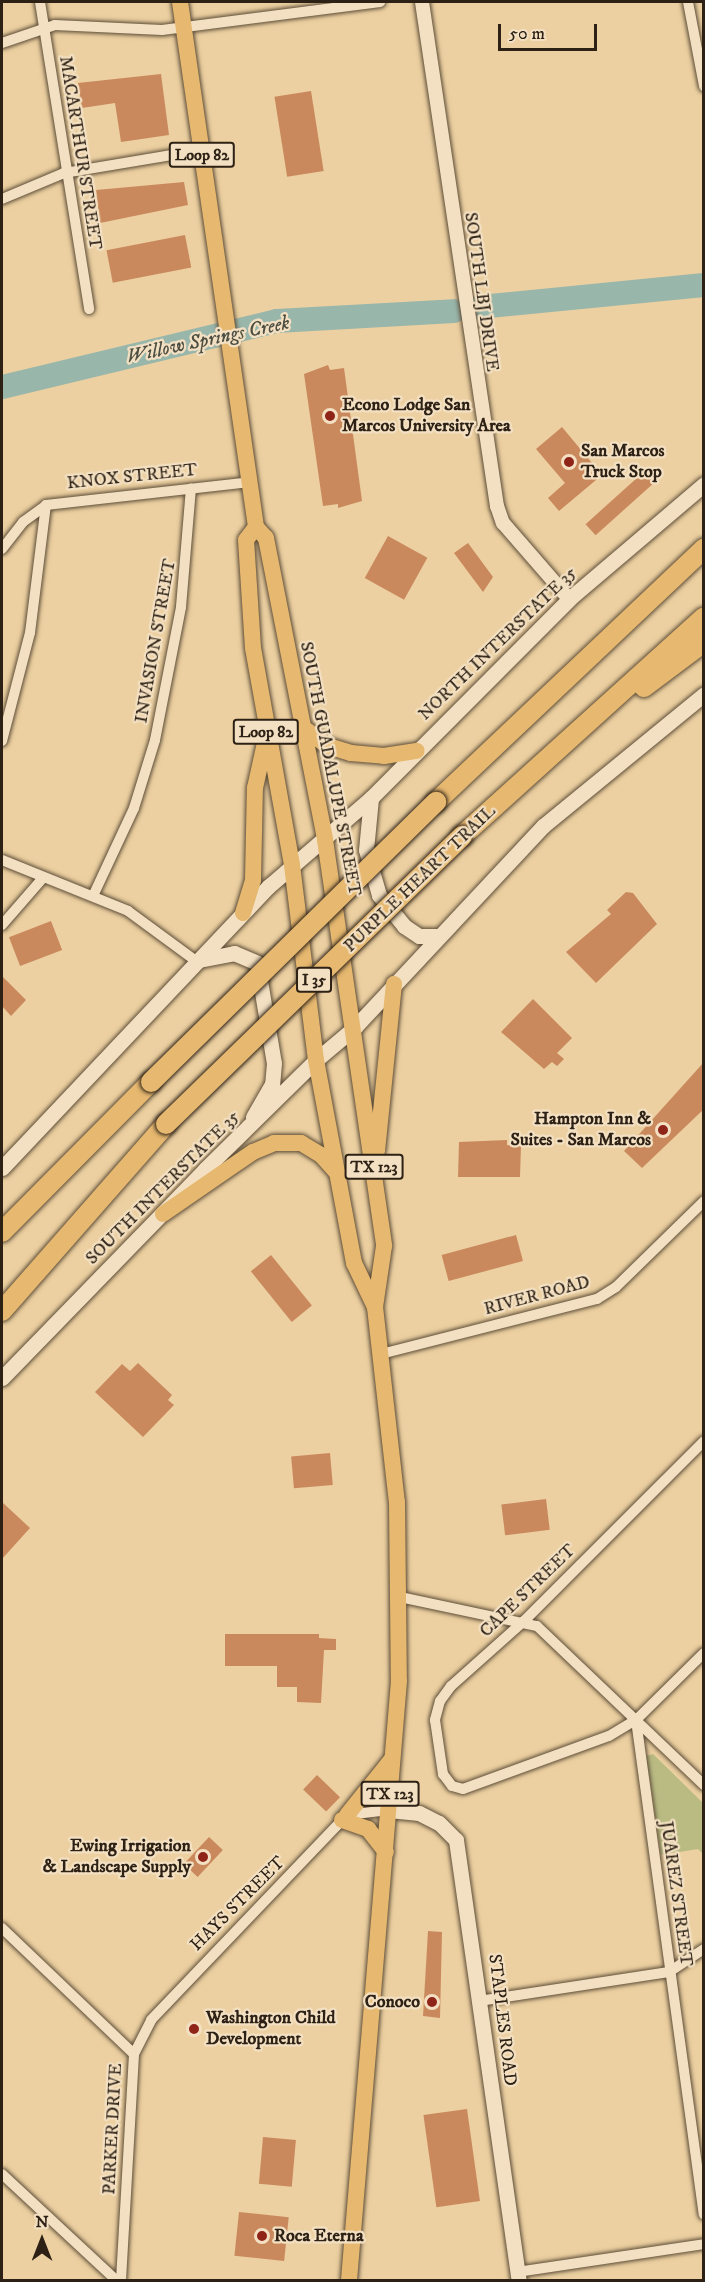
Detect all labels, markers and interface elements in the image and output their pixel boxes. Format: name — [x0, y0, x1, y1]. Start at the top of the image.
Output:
scale bar — [501, 12, 600, 50]
text: 50 m — [509, 23, 545, 45]
street label: MACARTHUR STREET — [54, 55, 106, 251]
road number: Loop 82 — [168, 142, 236, 168]
street label: SOUTH LBJ DRIVE — [459, 211, 503, 373]
water label: Willow Springs Creek — [124, 311, 292, 369]
place label: Econo Lodge San Marcos University Area — [342, 395, 511, 438]
marker: Econo Lodge San Marcos University Area — [323, 409, 337, 423]
place label: San Marcos Truck Stop — [581, 441, 665, 484]
marker: San Marcos Truck Stop — [562, 455, 576, 469]
street label: KNOX STREET — [66, 459, 198, 495]
street label: INVASION STREET — [131, 557, 181, 725]
street label: NORTH INTERSTATE 35 — [414, 563, 582, 725]
street label: SOUTH GUADALUPE STREET — [295, 640, 365, 898]
road number: Loop 82 — [232, 719, 300, 745]
street label: PURPLE HEART TRAIL — [340, 801, 500, 957]
road number: I 35 — [296, 967, 332, 993]
street label: SOUTH INTERSTATE 35 — [82, 1107, 244, 1269]
place label: Hampton Inn & Suites - San Marcos — [510, 1109, 651, 1152]
marker: Hampton Inn & Suites - San Marcos — [656, 1123, 670, 1137]
road number: TX 123 — [344, 1154, 404, 1180]
street label: RIVER ROAD — [482, 1272, 592, 1320]
street label: CAPE STREET — [476, 1540, 580, 1642]
road number: TX 123 — [360, 1781, 420, 1807]
street label: JUAREZ STREET — [655, 1820, 697, 1968]
place label: Ewing Irrigation & Landscape Supply — [43, 1836, 191, 1878]
marker: Ewing Irrigation & Landscape Supply — [196, 1850, 210, 1864]
street label: HAYS STREET — [186, 1852, 290, 1956]
street label: STAPLES ROAD — [483, 1953, 521, 2087]
place label: Conoco — [365, 1991, 420, 2013]
marker: Conoco — [425, 1995, 439, 2009]
place label: Washington Child Development — [206, 2008, 336, 2050]
marker: Washington Child Development — [187, 2022, 201, 2036]
street label: PARKER DRIVE — [99, 2063, 127, 2195]
north arrow — [12, 2210, 72, 2270]
text: N — [35, 2212, 49, 2232]
place label: Roca Eterna — [274, 2225, 364, 2247]
marker: Roca Eterna — [255, 2229, 269, 2243]

